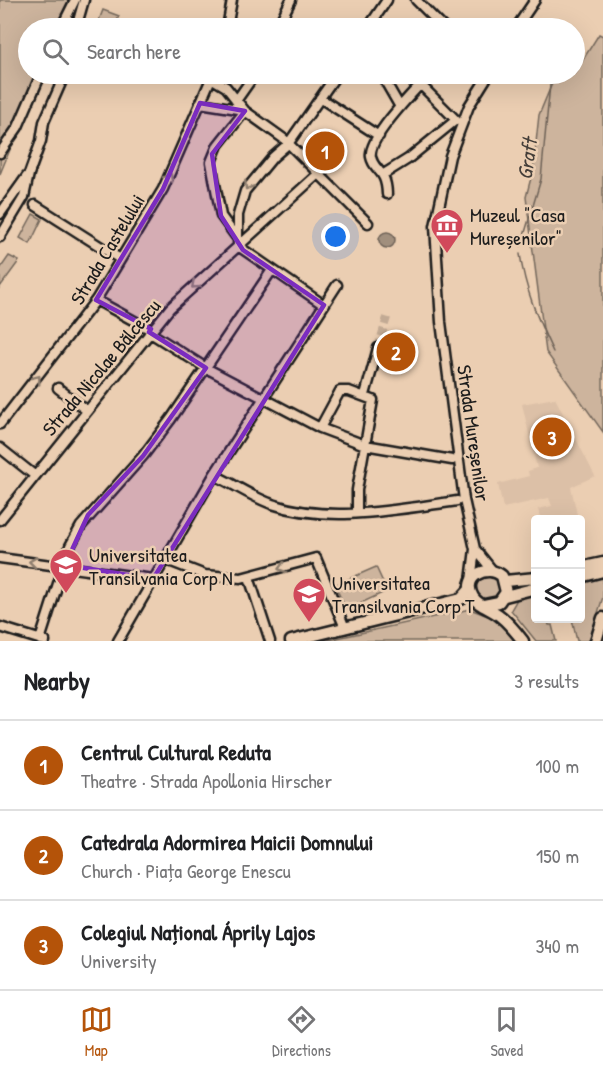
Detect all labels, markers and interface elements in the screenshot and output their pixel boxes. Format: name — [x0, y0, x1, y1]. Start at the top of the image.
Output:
search box — [18, 18, 585, 84]
icon: search — [39, 35, 72, 68]
text: Search here — [87, 36, 181, 66]
pin: 1 — [306, 128, 344, 174]
water label: Graft — [510, 134, 545, 181]
one-way arrow — [161, 173, 173, 184]
one-way arrow — [244, 180, 256, 190]
street label: Strada Castelului — [63, 189, 151, 309]
place label: Muzeul "Casa Mureșenilor" — [470, 201, 565, 251]
museum icon: Muzeul "Casa Mureșenilor" — [429, 207, 465, 254]
your location — [321, 222, 350, 251]
one-way arrow — [191, 278, 202, 289]
street label: Strada Nicolae Bălcescu — [36, 293, 166, 441]
pin: 2 — [376, 330, 416, 374]
street label: Strada Mureșenilor — [451, 363, 497, 503]
one-way arrow — [30, 375, 41, 386]
pin: 3 — [532, 414, 572, 460]
map controls — [531, 515, 585, 623]
button: locate — [531, 515, 585, 569]
place label: Universitatea Transilvania Corp N — [89, 541, 233, 591]
school or university icon: Universitatea Transilvania Corp N — [48, 547, 84, 594]
one-way arrow — [28, 556, 37, 568]
one-way arrow — [277, 561, 288, 573]
place label: Universitatea Transilvania Corp T — [332, 569, 475, 619]
button: layers — [531, 569, 585, 623]
school or university icon: Universitatea Transilvania Corp T — [291, 576, 327, 623]
text: Nearby — [24, 663, 90, 698]
text: 3 results — [514, 667, 579, 694]
text: Centrul Cultural Reduta — [81, 737, 271, 767]
text: 1 — [40, 752, 47, 779]
text: 100 m — [536, 752, 579, 779]
text: Theatre · Strada Apollonia Hirscher — [81, 767, 332, 794]
text: Catedrala Adormirea Maicii Domnului — [81, 827, 373, 857]
text: 2 — [39, 842, 48, 869]
text: 150 m — [536, 842, 579, 869]
text: Church · Piața George Enescu — [81, 857, 291, 884]
text: Colegiul Național Áprily Lajos — [81, 917, 315, 947]
text: 3 — [39, 932, 48, 959]
text: 340 m — [535, 932, 579, 959]
text: University — [81, 947, 157, 974]
tab: Map — [80, 1003, 113, 1061]
tab: Directions — [272, 1003, 331, 1061]
tab: Saved — [490, 1003, 523, 1061]

